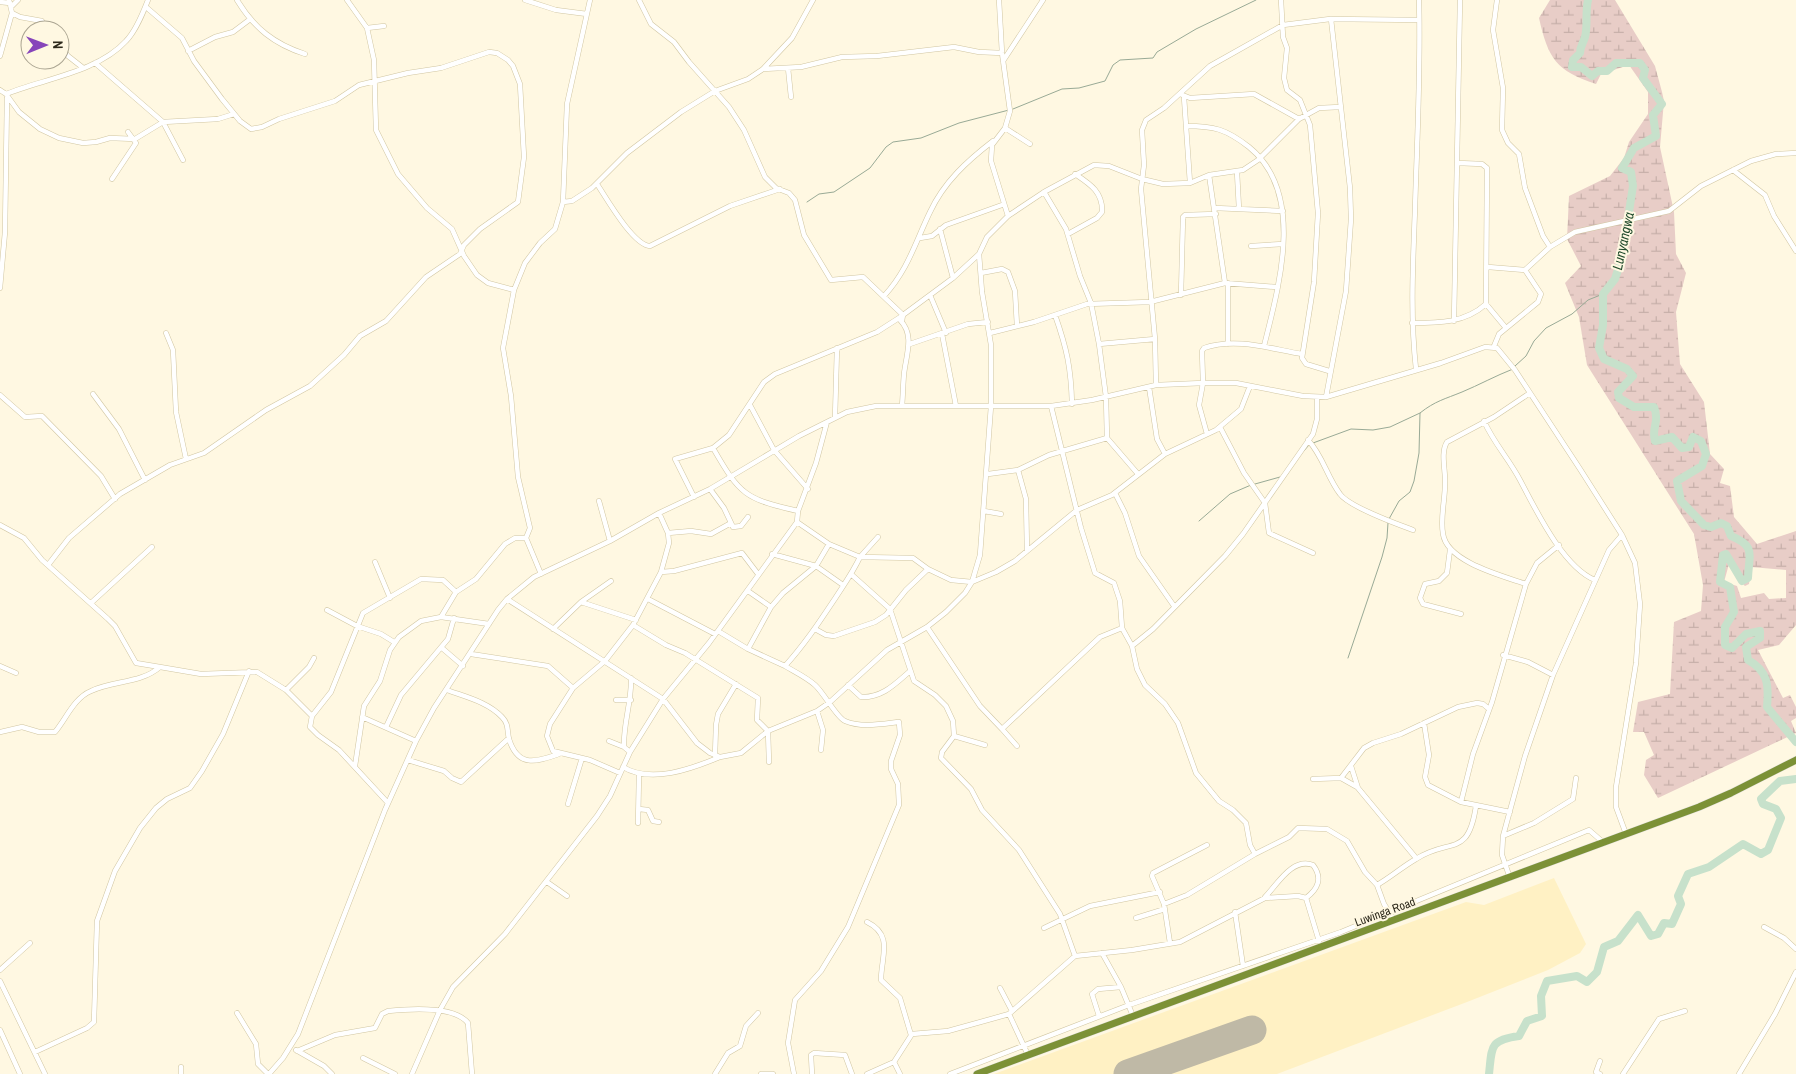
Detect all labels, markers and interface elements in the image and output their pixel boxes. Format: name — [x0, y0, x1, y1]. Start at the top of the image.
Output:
north arrow — [20, 20, 70, 70]
text: N — [49, 40, 67, 49]
water label: Lunyangwa — [1608, 210, 1638, 272]
street label: Luwinga Road — [1352, 894, 1418, 930]

